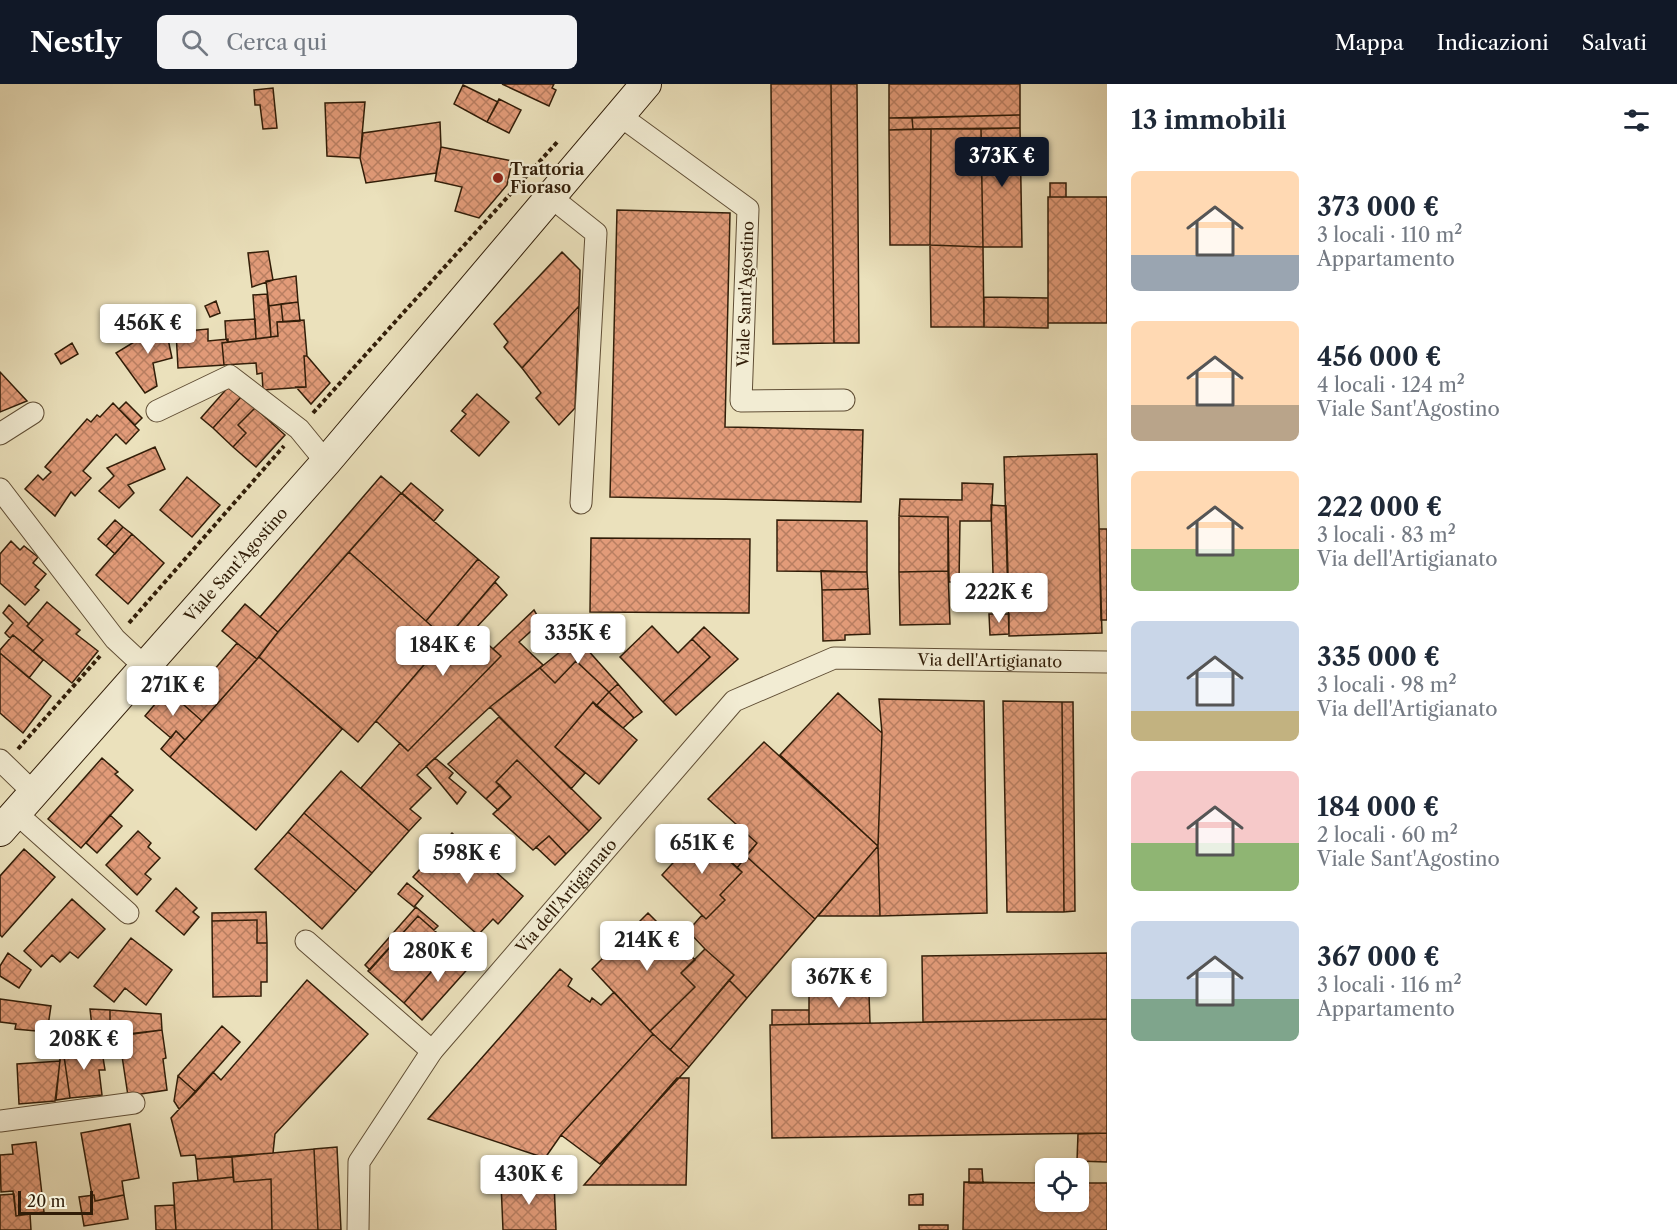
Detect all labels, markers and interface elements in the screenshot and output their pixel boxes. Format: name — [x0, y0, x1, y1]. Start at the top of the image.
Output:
search box — [157, 15, 577, 69]
text: Nestly — [30, 25, 121, 59]
icon: search — [178, 26, 211, 59]
text: Cerca qui — [226, 29, 327, 56]
text: Mappa — [1335, 30, 1404, 55]
text: Indicazioni — [1437, 30, 1549, 55]
text: Salvati — [1582, 30, 1647, 55]
text: 13 immobili — [1131, 104, 1286, 136]
icon: filters — [1620, 104, 1653, 137]
pin: 373K € — [953, 137, 1051, 188]
text: 373K € — [969, 144, 1035, 168]
place label: Trattoria Fioraso — [510, 159, 585, 197]
marker: Trattoria Fioraso — [491, 171, 505, 185]
text: 373 000 € — [1317, 191, 1439, 223]
icon: home — [1179, 195, 1251, 267]
street label: Viale Sant'Agostino — [732, 220, 758, 368]
text: 3 locali · 110 m² — [1317, 223, 1463, 247]
text: Appartamento — [1317, 247, 1455, 271]
pin: 456K € — [99, 304, 197, 355]
text: 456K € — [114, 311, 182, 335]
text: 456 000 € — [1317, 341, 1442, 373]
icon: home — [1179, 345, 1251, 417]
text: 4 locali · 124 m² — [1317, 373, 1465, 397]
text: Viale Sant'Agostino — [1317, 397, 1500, 421]
text: 222 000 € — [1317, 491, 1442, 523]
icon: home — [1179, 495, 1251, 567]
street label: Viale Sant'Agostino — [179, 503, 292, 626]
text: 3 locali · 83 m² — [1317, 523, 1456, 547]
text: Via dell'Artigianato — [1317, 547, 1498, 571]
pin: 222K € — [950, 573, 1048, 624]
text: 222K € — [965, 580, 1033, 604]
pin: 335K € — [529, 614, 627, 665]
text: 335K € — [545, 621, 611, 645]
pin: 184K € — [394, 626, 492, 677]
text: 184K € — [410, 633, 476, 657]
text: 335 000 € — [1317, 641, 1440, 673]
icon: home — [1179, 645, 1251, 717]
street label: Via dell'Artigianato — [917, 649, 1063, 671]
pin: 271K € — [124, 666, 222, 717]
text: 271K € — [141, 673, 205, 697]
text: 3 locali · 98 m² — [1317, 673, 1457, 697]
text: Via dell'Artigianato — [1317, 697, 1498, 721]
text: 184 000 € — [1317, 791, 1439, 823]
icon: home — [1179, 795, 1251, 867]
text: 2 locali · 60 m² — [1317, 823, 1458, 847]
pin: 651K € — [653, 824, 751, 875]
text: 651K € — [669, 831, 735, 855]
pin: 598K € — [418, 834, 516, 885]
street label: Via dell'Artigianato — [511, 834, 621, 958]
text: 598K € — [433, 841, 501, 865]
text: Viale Sant'Agostino — [1317, 847, 1500, 871]
pin: 214K € — [598, 921, 696, 972]
text: 214K € — [614, 928, 680, 952]
pin: 280K € — [389, 932, 487, 983]
text: 280K € — [403, 939, 473, 963]
text: 367 000 € — [1317, 941, 1440, 973]
icon: home — [1179, 945, 1251, 1017]
pin: 367K € — [790, 958, 888, 1009]
text: 367K € — [806, 965, 872, 989]
text: 3 locali · 116 m² — [1317, 973, 1462, 997]
text: Appartamento — [1317, 997, 1455, 1021]
pin: 208K € — [35, 1020, 133, 1071]
text: 208K € — [49, 1027, 119, 1051]
pin: 430K € — [480, 1155, 578, 1206]
map controls — [1035, 1158, 1089, 1212]
button: locate — [1035, 1158, 1089, 1212]
text: 430K € — [494, 1162, 564, 1186]
scale bar — [18, 1188, 93, 1216]
text: 20 m — [27, 1191, 66, 1211]

